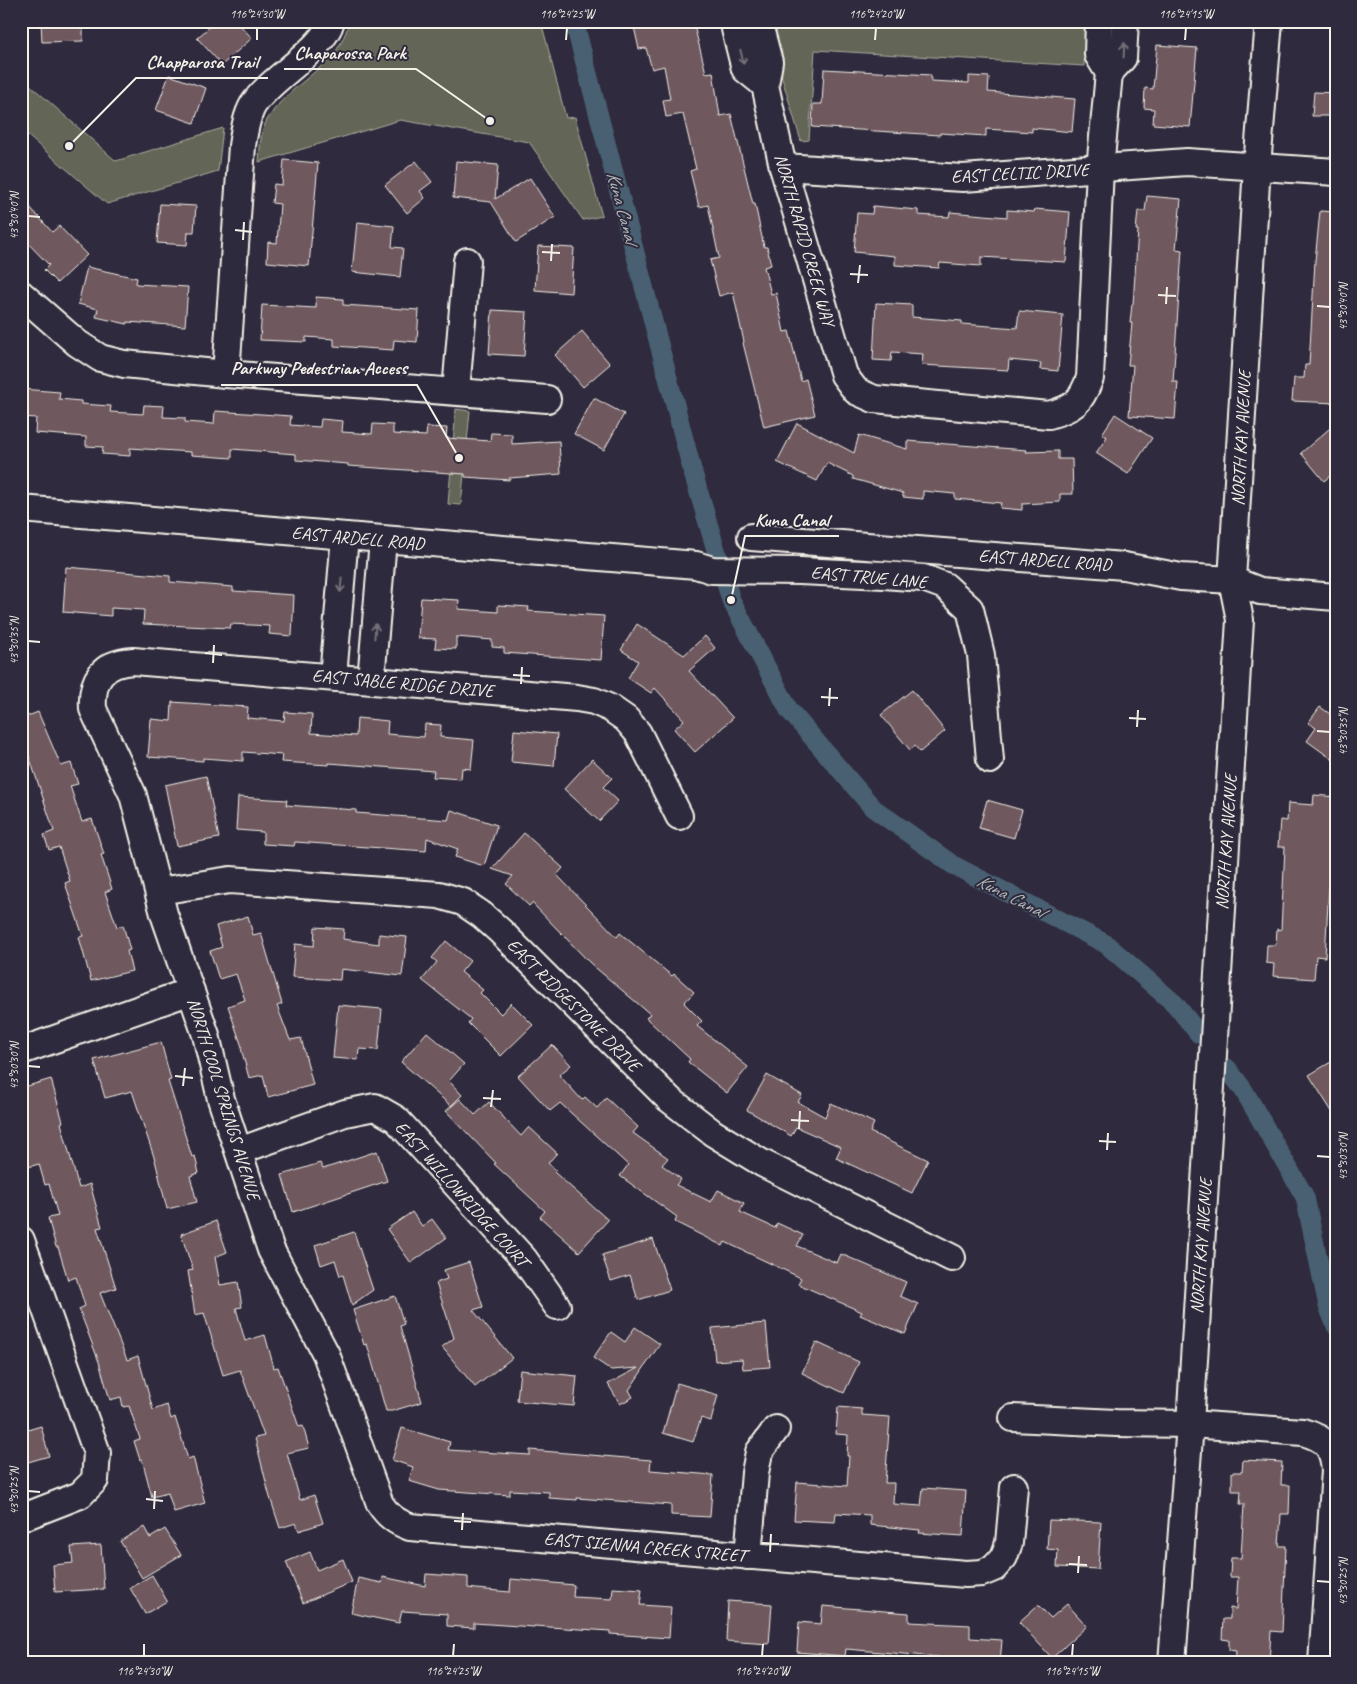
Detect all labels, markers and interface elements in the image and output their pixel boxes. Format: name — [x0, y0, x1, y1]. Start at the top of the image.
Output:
text: 116°24'30"W — [230, 6, 286, 22]
text: 116°24'25"W — [540, 6, 596, 22]
text: 116°24'20"W — [849, 6, 905, 22]
text: 116°24'15"W — [1159, 6, 1215, 22]
callout: Chaparossa Park — [284, 35, 416, 69]
text: Chaparossa Park — [294, 41, 408, 65]
one-way arrow — [1119, 42, 1128, 58]
callout: Chapparosa Trail — [136, 44, 268, 78]
one-way arrow — [738, 49, 747, 65]
text: Chapparosa Trail — [146, 50, 261, 74]
street label: NORTH RAPID CREEK WAY — [770, 151, 841, 332]
street label: EAST CELTIC DRIVE — [951, 158, 1092, 188]
water label: Kuna Canal — [601, 169, 645, 251]
text: 43°30'40"N — [6, 191, 22, 240]
text: 43°30'40"N — [1335, 282, 1351, 331]
callout: Parkway Pedestrian Access — [221, 351, 417, 385]
text: Parkway Pedestrian Access — [231, 356, 410, 380]
street label: NORTH KAY AVENUE — [1226, 368, 1256, 506]
callout: Kuna Canal — [745, 502, 839, 536]
text: Kuna Canal — [755, 508, 833, 532]
street label: EAST ARDELL ROAD — [291, 521, 427, 555]
street label: EAST ARDELL ROAD — [978, 544, 1114, 576]
street label: EAST TRUE LANE — [810, 561, 930, 593]
one-way arrow — [336, 577, 346, 593]
text: 43°30'35"N — [6, 616, 22, 665]
one-way arrow — [370, 624, 380, 640]
street label: EAST SABLE RIDGE DRIVE — [311, 664, 497, 702]
text: 43°30'35"N — [1335, 707, 1351, 756]
street label: NORTH KAY AVENUE — [1210, 771, 1242, 910]
water label: Kuna Canal — [973, 869, 1054, 926]
street label: EAST RIDGESTONE DRIVE — [503, 934, 647, 1078]
street label: NORTH COOL SPRINGS AVENUE — [183, 995, 266, 1205]
text: 43°30'30"N — [6, 1041, 22, 1090]
street label: EAST WILLOWRIDGE COURT — [391, 1116, 537, 1275]
text: 43°30'30"N — [1335, 1132, 1351, 1181]
street label: NORTH KAY AVENUE — [1185, 1175, 1217, 1314]
text: 43°30'25"N — [6, 1466, 22, 1515]
street label: EAST SIENNA CREEK STREET — [543, 1527, 752, 1567]
text: 43°30'25"N — [1335, 1557, 1351, 1606]
text: 116°24'30"W — [117, 1663, 173, 1679]
text: 116°24'25"W — [426, 1663, 482, 1679]
text: 116°24'20"W — [735, 1663, 791, 1679]
text: 116°24'15"W — [1045, 1663, 1101, 1679]

